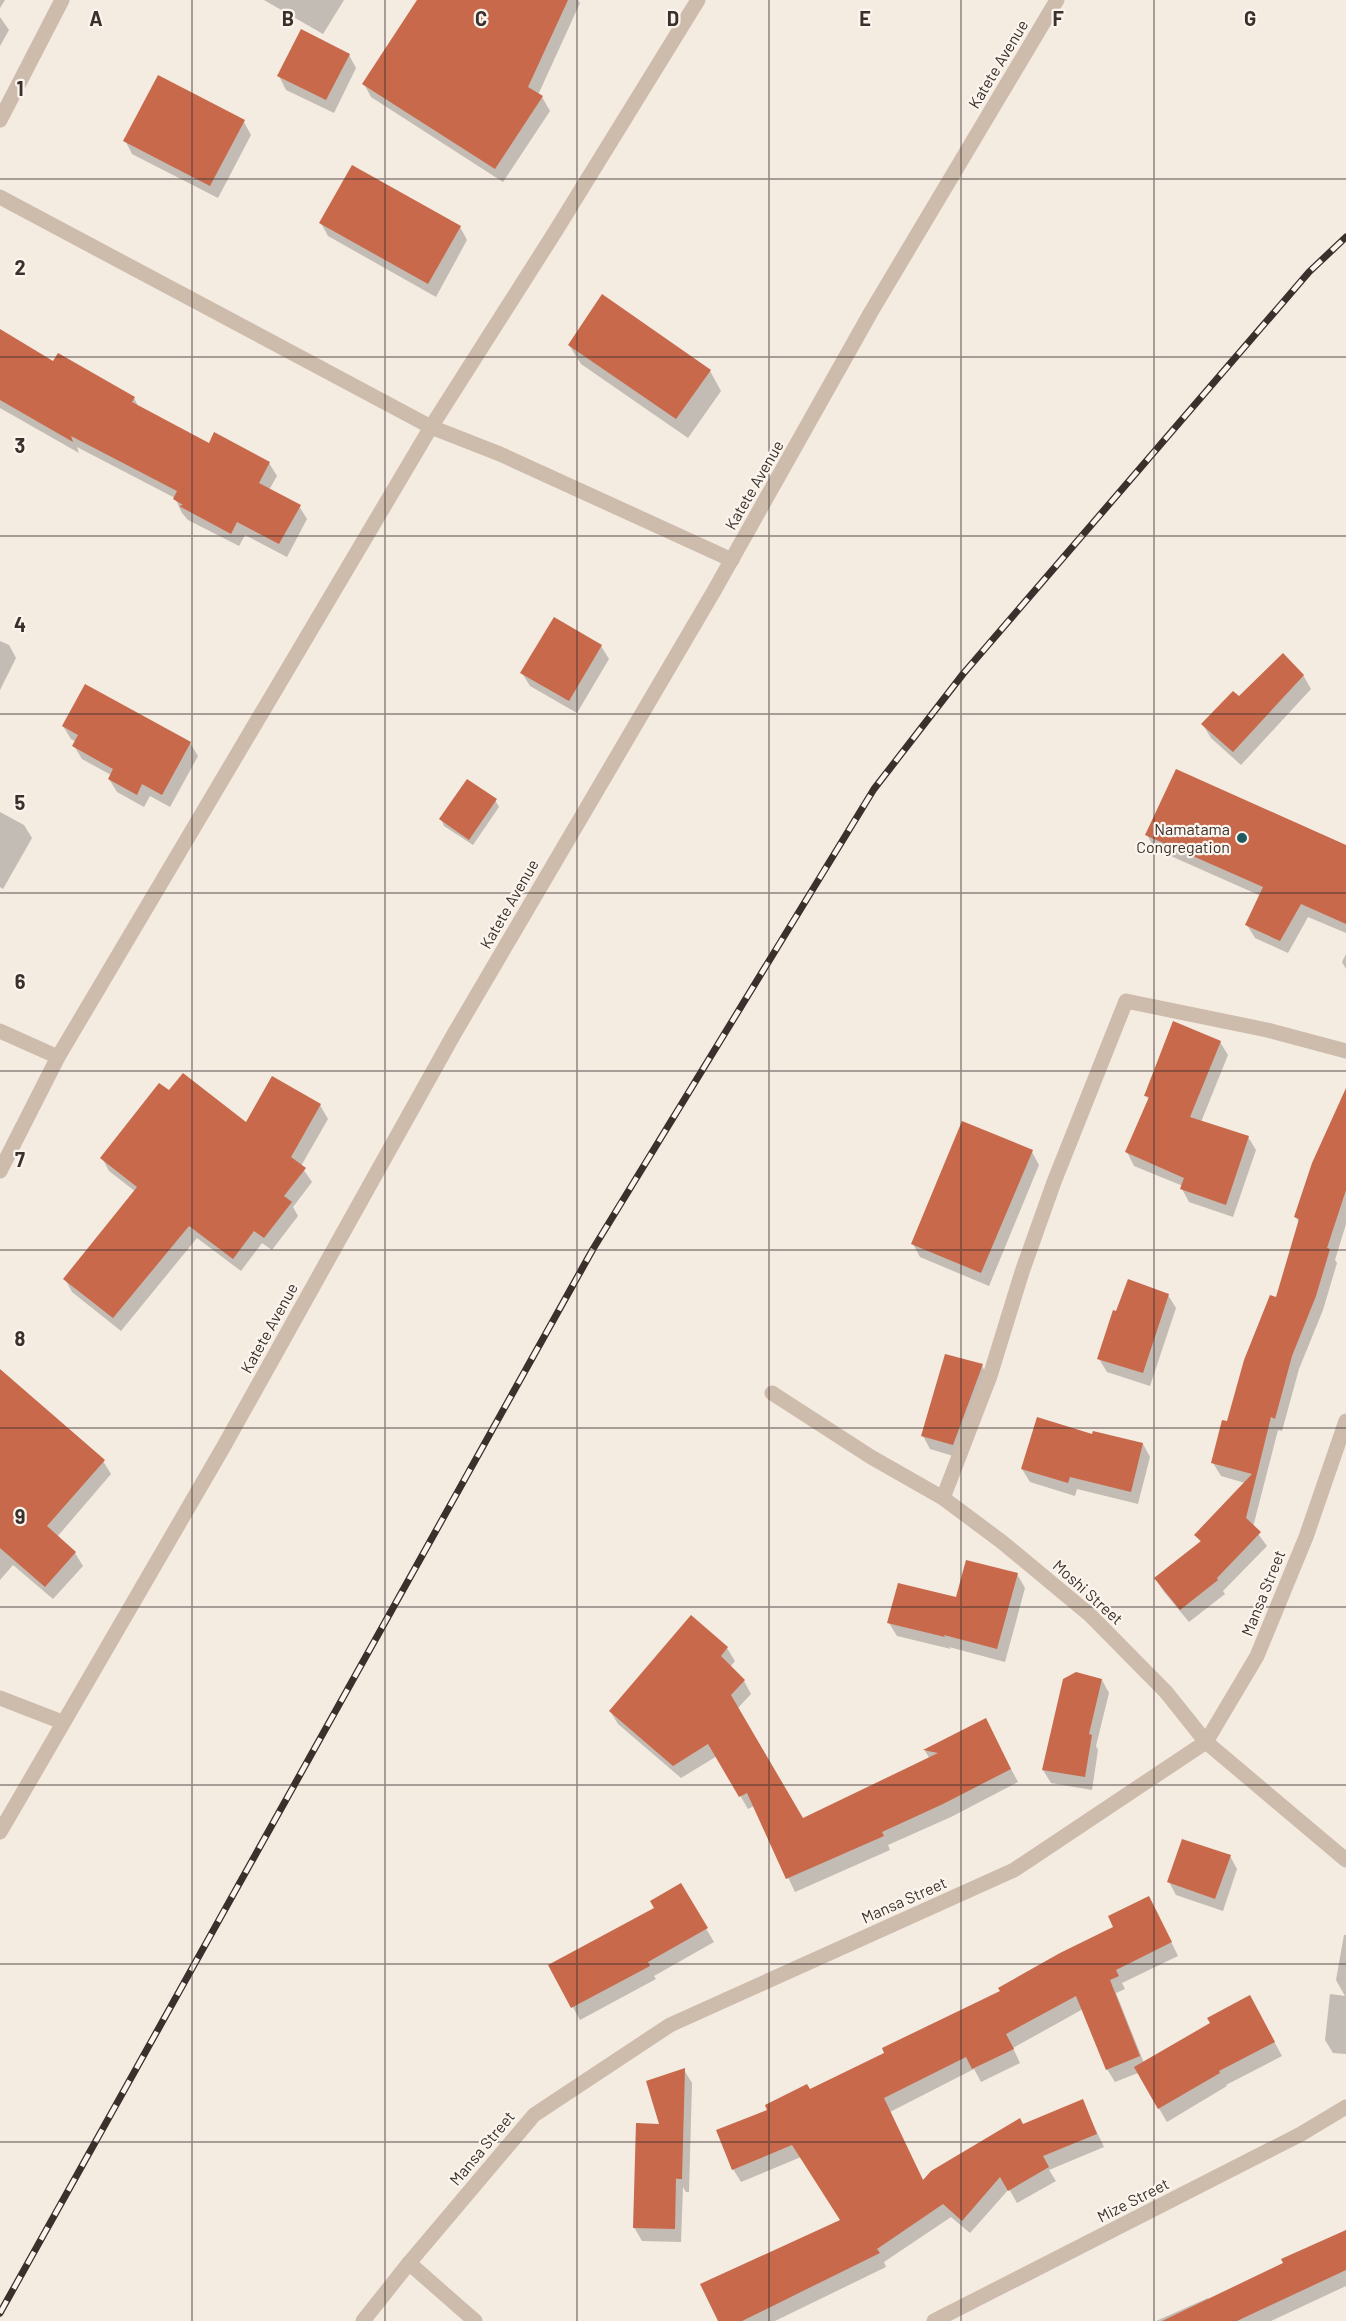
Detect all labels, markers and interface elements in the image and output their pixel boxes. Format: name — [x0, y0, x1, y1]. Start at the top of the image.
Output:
text: A — [89, 6, 103, 30]
text: B — [282, 6, 294, 30]
text: C — [475, 6, 487, 30]
text: D — [667, 6, 679, 30]
text: E — [859, 6, 871, 30]
text: F — [1052, 6, 1064, 30]
text: G — [1244, 6, 1256, 30]
street label: Katete Avenue — [964, 16, 1031, 112]
text: 1 — [16, 76, 24, 100]
text: 2 — [14, 255, 26, 279]
text: 3 — [15, 433, 25, 457]
street label: Katete Avenue — [720, 437, 787, 533]
text: 4 — [14, 612, 26, 636]
text: 5 — [15, 790, 26, 814]
place label: Namatama Congregation — [1136, 819, 1230, 856]
marker: Namatama Congregation — [1235, 831, 1249, 845]
street label: Katete Avenue — [475, 856, 542, 952]
text: 6 — [15, 969, 26, 993]
text: 7 — [15, 1147, 25, 1171]
street label: Katete Avenue — [236, 1279, 301, 1376]
text: 8 — [15, 1326, 26, 1350]
text: 9 — [15, 1504, 25, 1528]
street label: Mansa Street — [1237, 1547, 1288, 1639]
street label: Moshi Street — [1049, 1555, 1127, 1628]
street label: Mansa Street — [858, 1872, 949, 1927]
street label: Mansa Street — [445, 2107, 518, 2189]
street label: Mize Street — [1094, 2173, 1172, 2226]

